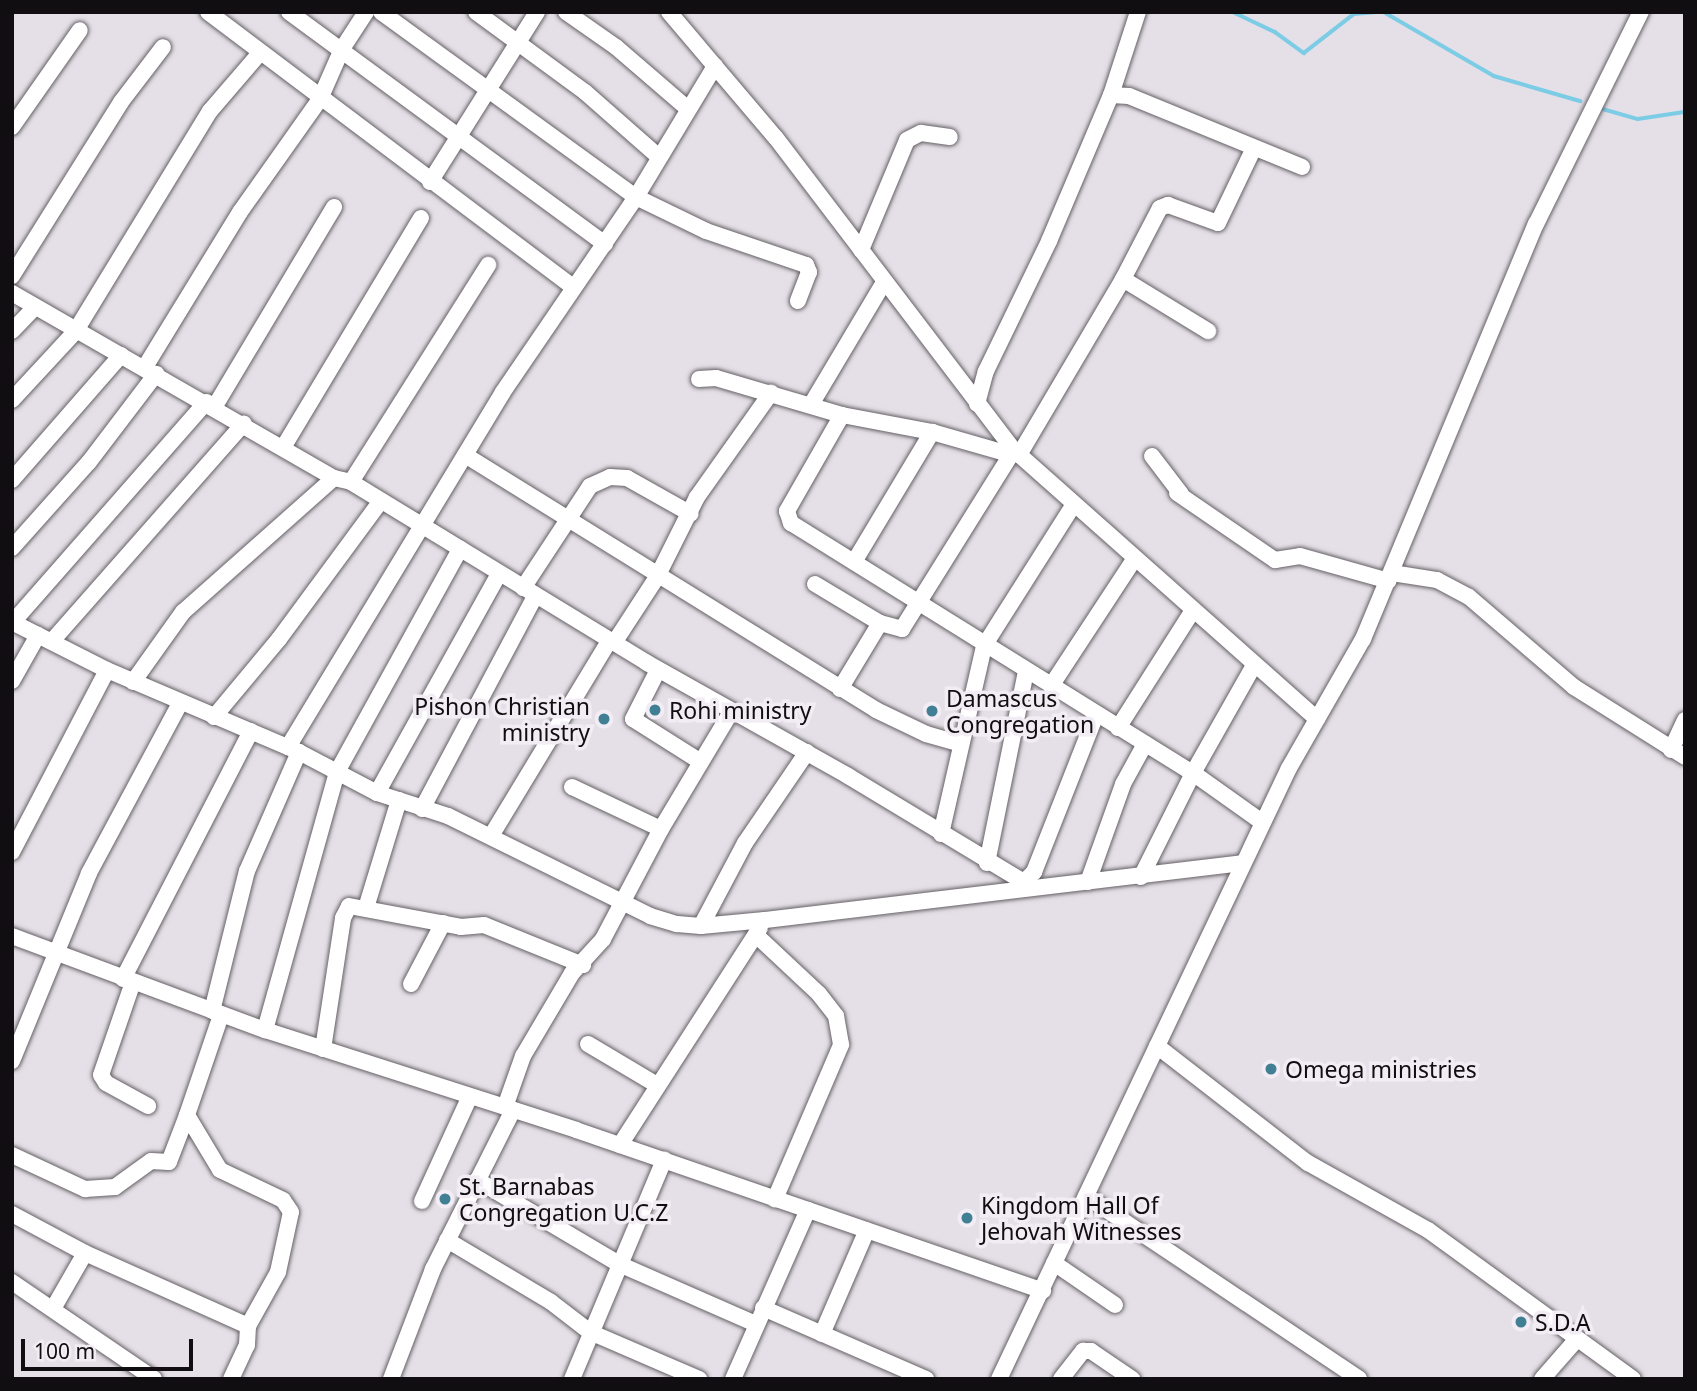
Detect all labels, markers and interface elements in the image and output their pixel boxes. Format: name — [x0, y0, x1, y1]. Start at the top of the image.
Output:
place label: Damascus Congregation — [946, 684, 1094, 738]
place label: Pishon Christian ministry — [414, 692, 590, 746]
place label: Rohi ministry — [669, 696, 811, 724]
marker: Rohi ministry — [647, 702, 663, 718]
marker: Damascus Congregation — [924, 703, 940, 719]
marker: Pishon Christian ministry — [596, 711, 612, 727]
place label: Omega ministries — [1285, 1055, 1477, 1083]
marker: Omega ministries — [1263, 1061, 1279, 1077]
place label: St. Barnabas Congregation U.C.Z — [459, 1172, 668, 1226]
marker: St. Barnabas Congregation U.C.Z — [437, 1191, 453, 1207]
place label: Kingdom Hall Of Jehovah Witnesses — [981, 1191, 1182, 1245]
marker: Kingdom Hall Of Jehovah Witnesses — [959, 1210, 975, 1226]
place label: S.D.A — [1535, 1308, 1591, 1336]
marker: S.D.A — [1513, 1314, 1529, 1330]
scale bar — [24, 1324, 196, 1368]
text: 100 m — [34, 1337, 95, 1365]

